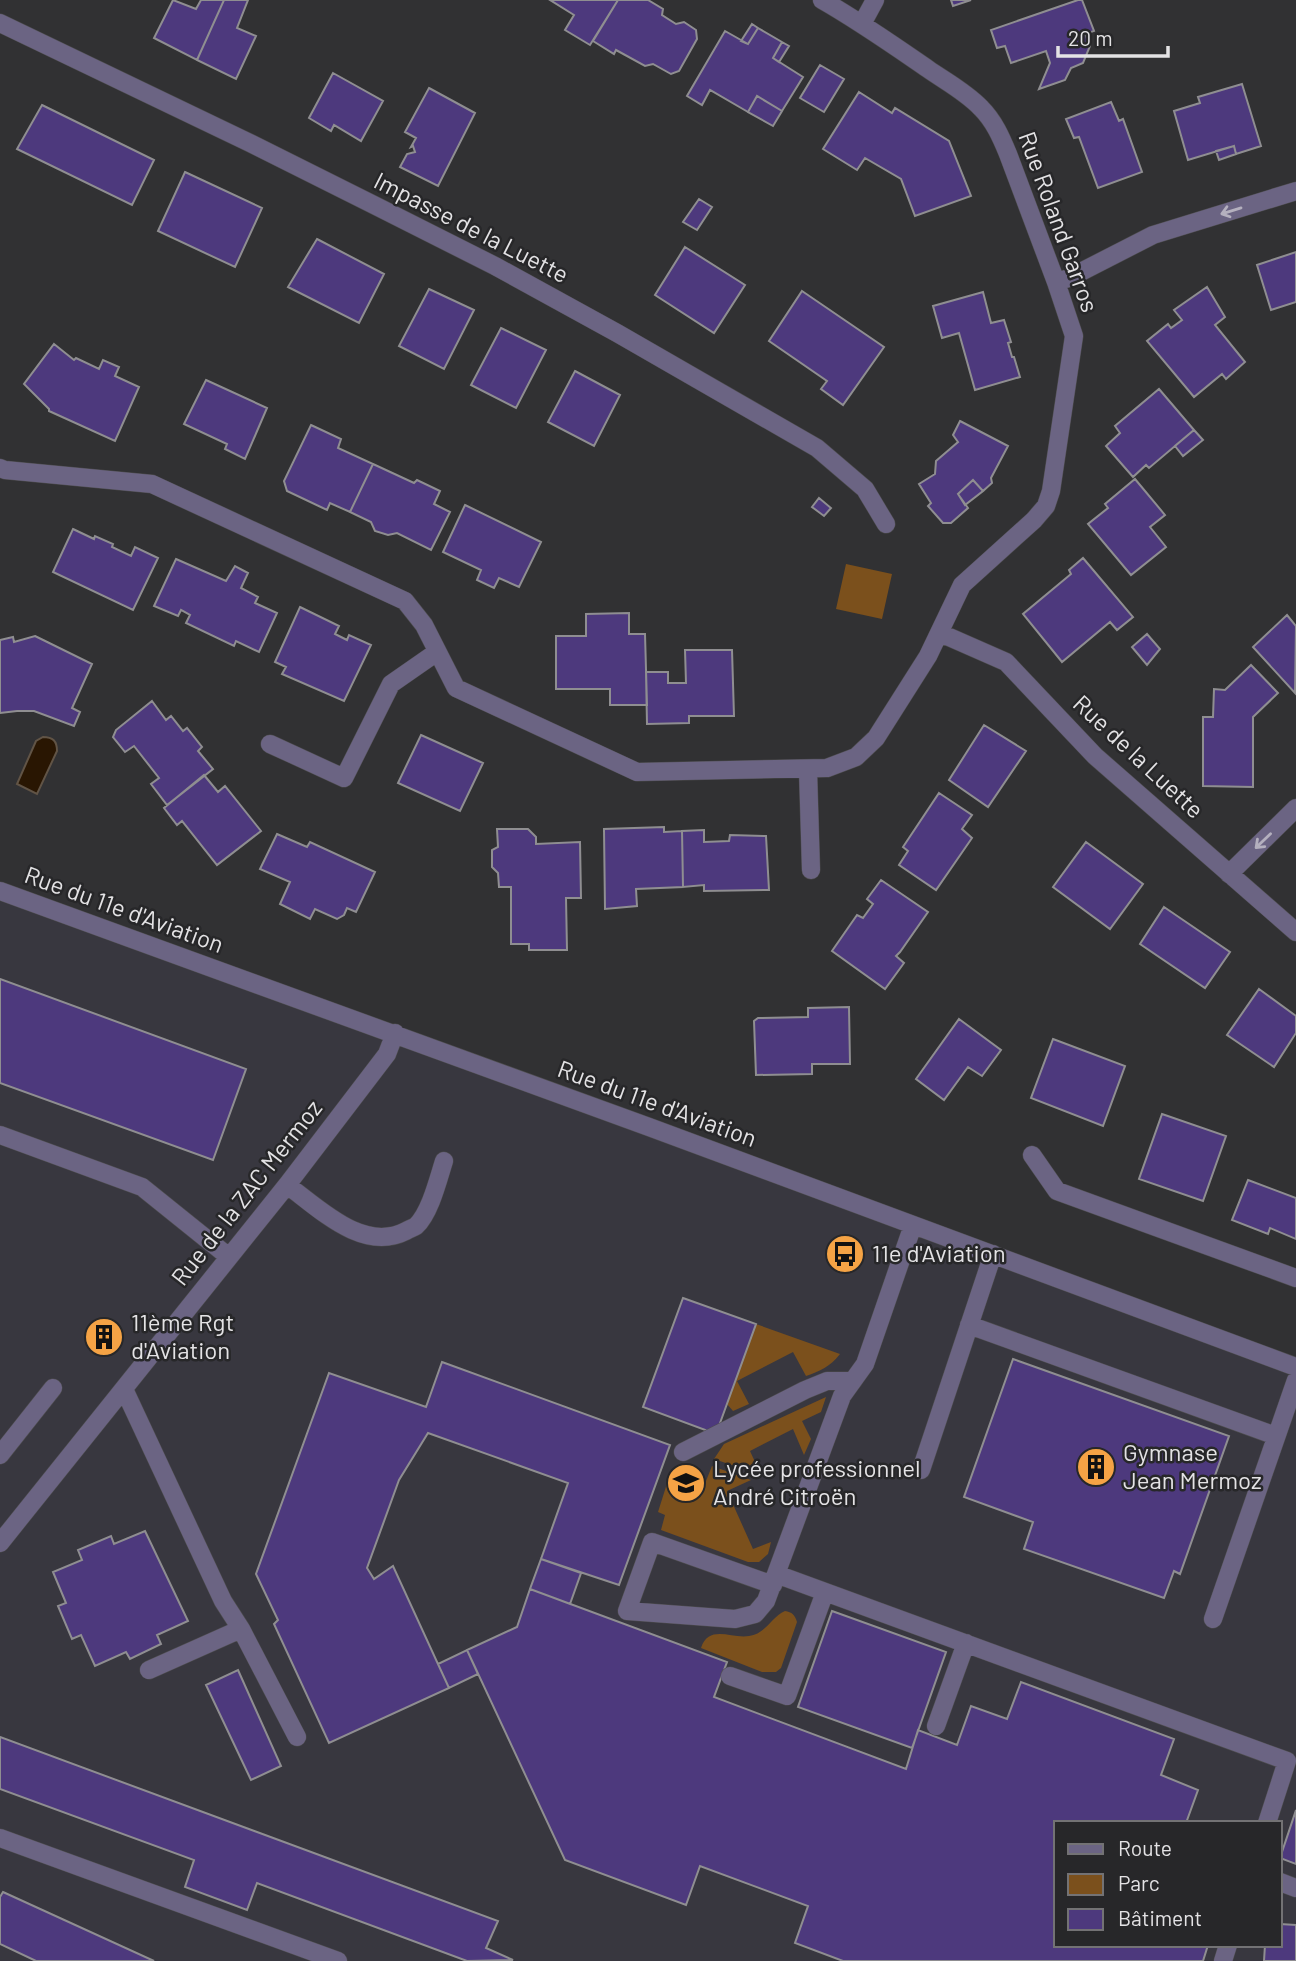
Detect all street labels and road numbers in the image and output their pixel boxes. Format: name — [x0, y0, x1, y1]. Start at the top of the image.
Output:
street label: Rue Roland Garros — [1013, 127, 1106, 316]
street label: Impasse de la Luette — [370, 165, 574, 288]
street label: Rue de la Luette — [1068, 688, 1210, 824]
street label: Rue du 11e d'Aviation — [21, 859, 228, 958]
street label: Rue du 11e d'Aviation — [554, 1053, 761, 1152]
street label: Rue de la ZAC Mermoz — [164, 1094, 327, 1291]

